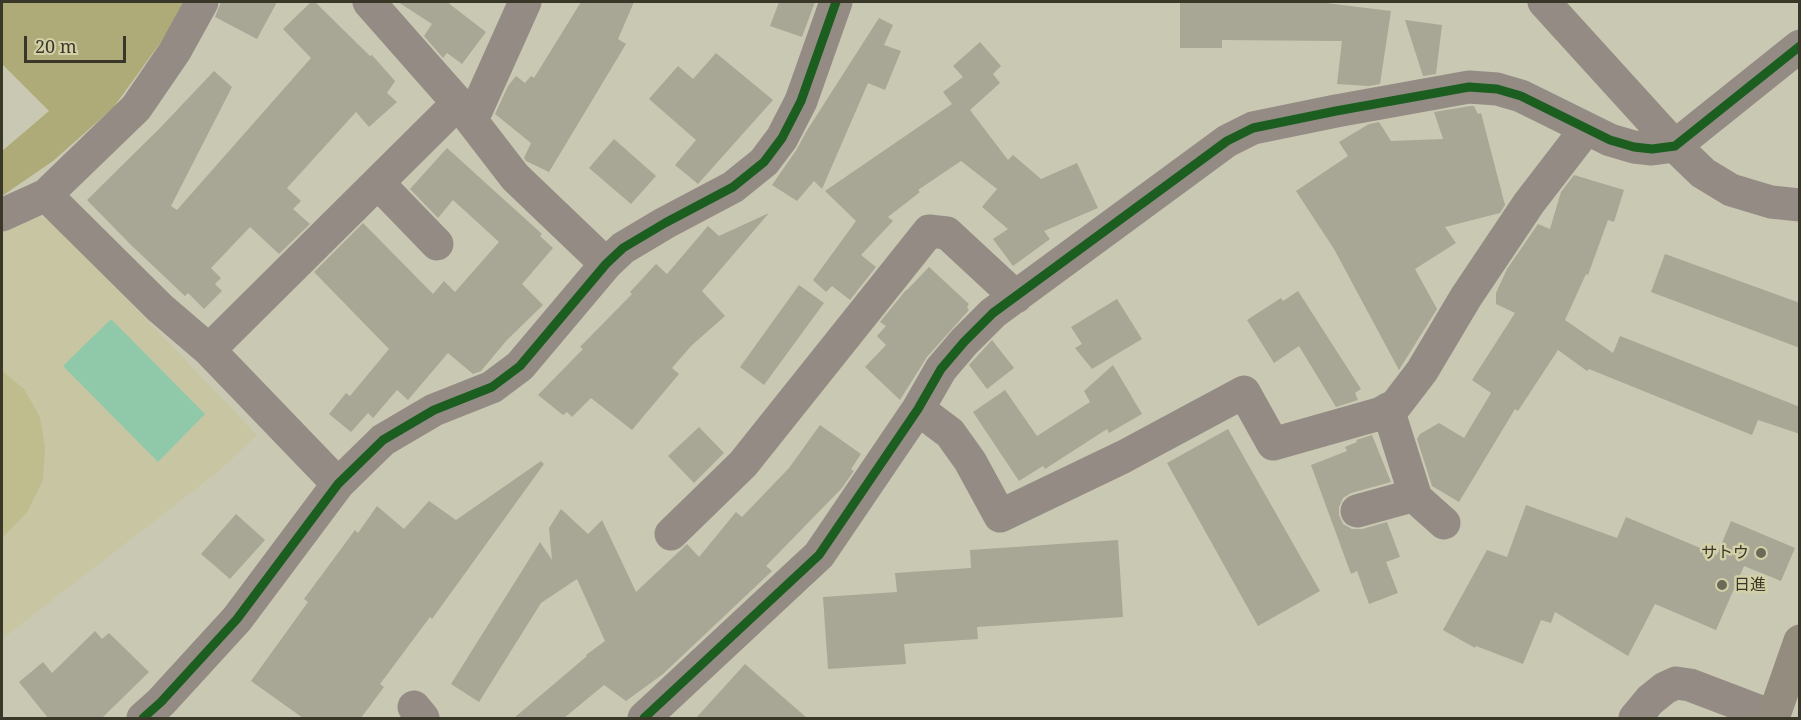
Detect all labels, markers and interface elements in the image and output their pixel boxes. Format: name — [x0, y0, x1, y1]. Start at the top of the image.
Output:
scale bar — [27, 24, 129, 62]
text: 20 m — [35, 34, 77, 58]
place label: サトウ — [1701, 543, 1749, 563]
marker: サトウ — [1754, 546, 1768, 560]
place label: 日進 — [1734, 575, 1766, 595]
marker: 日進 — [1715, 578, 1729, 592]

